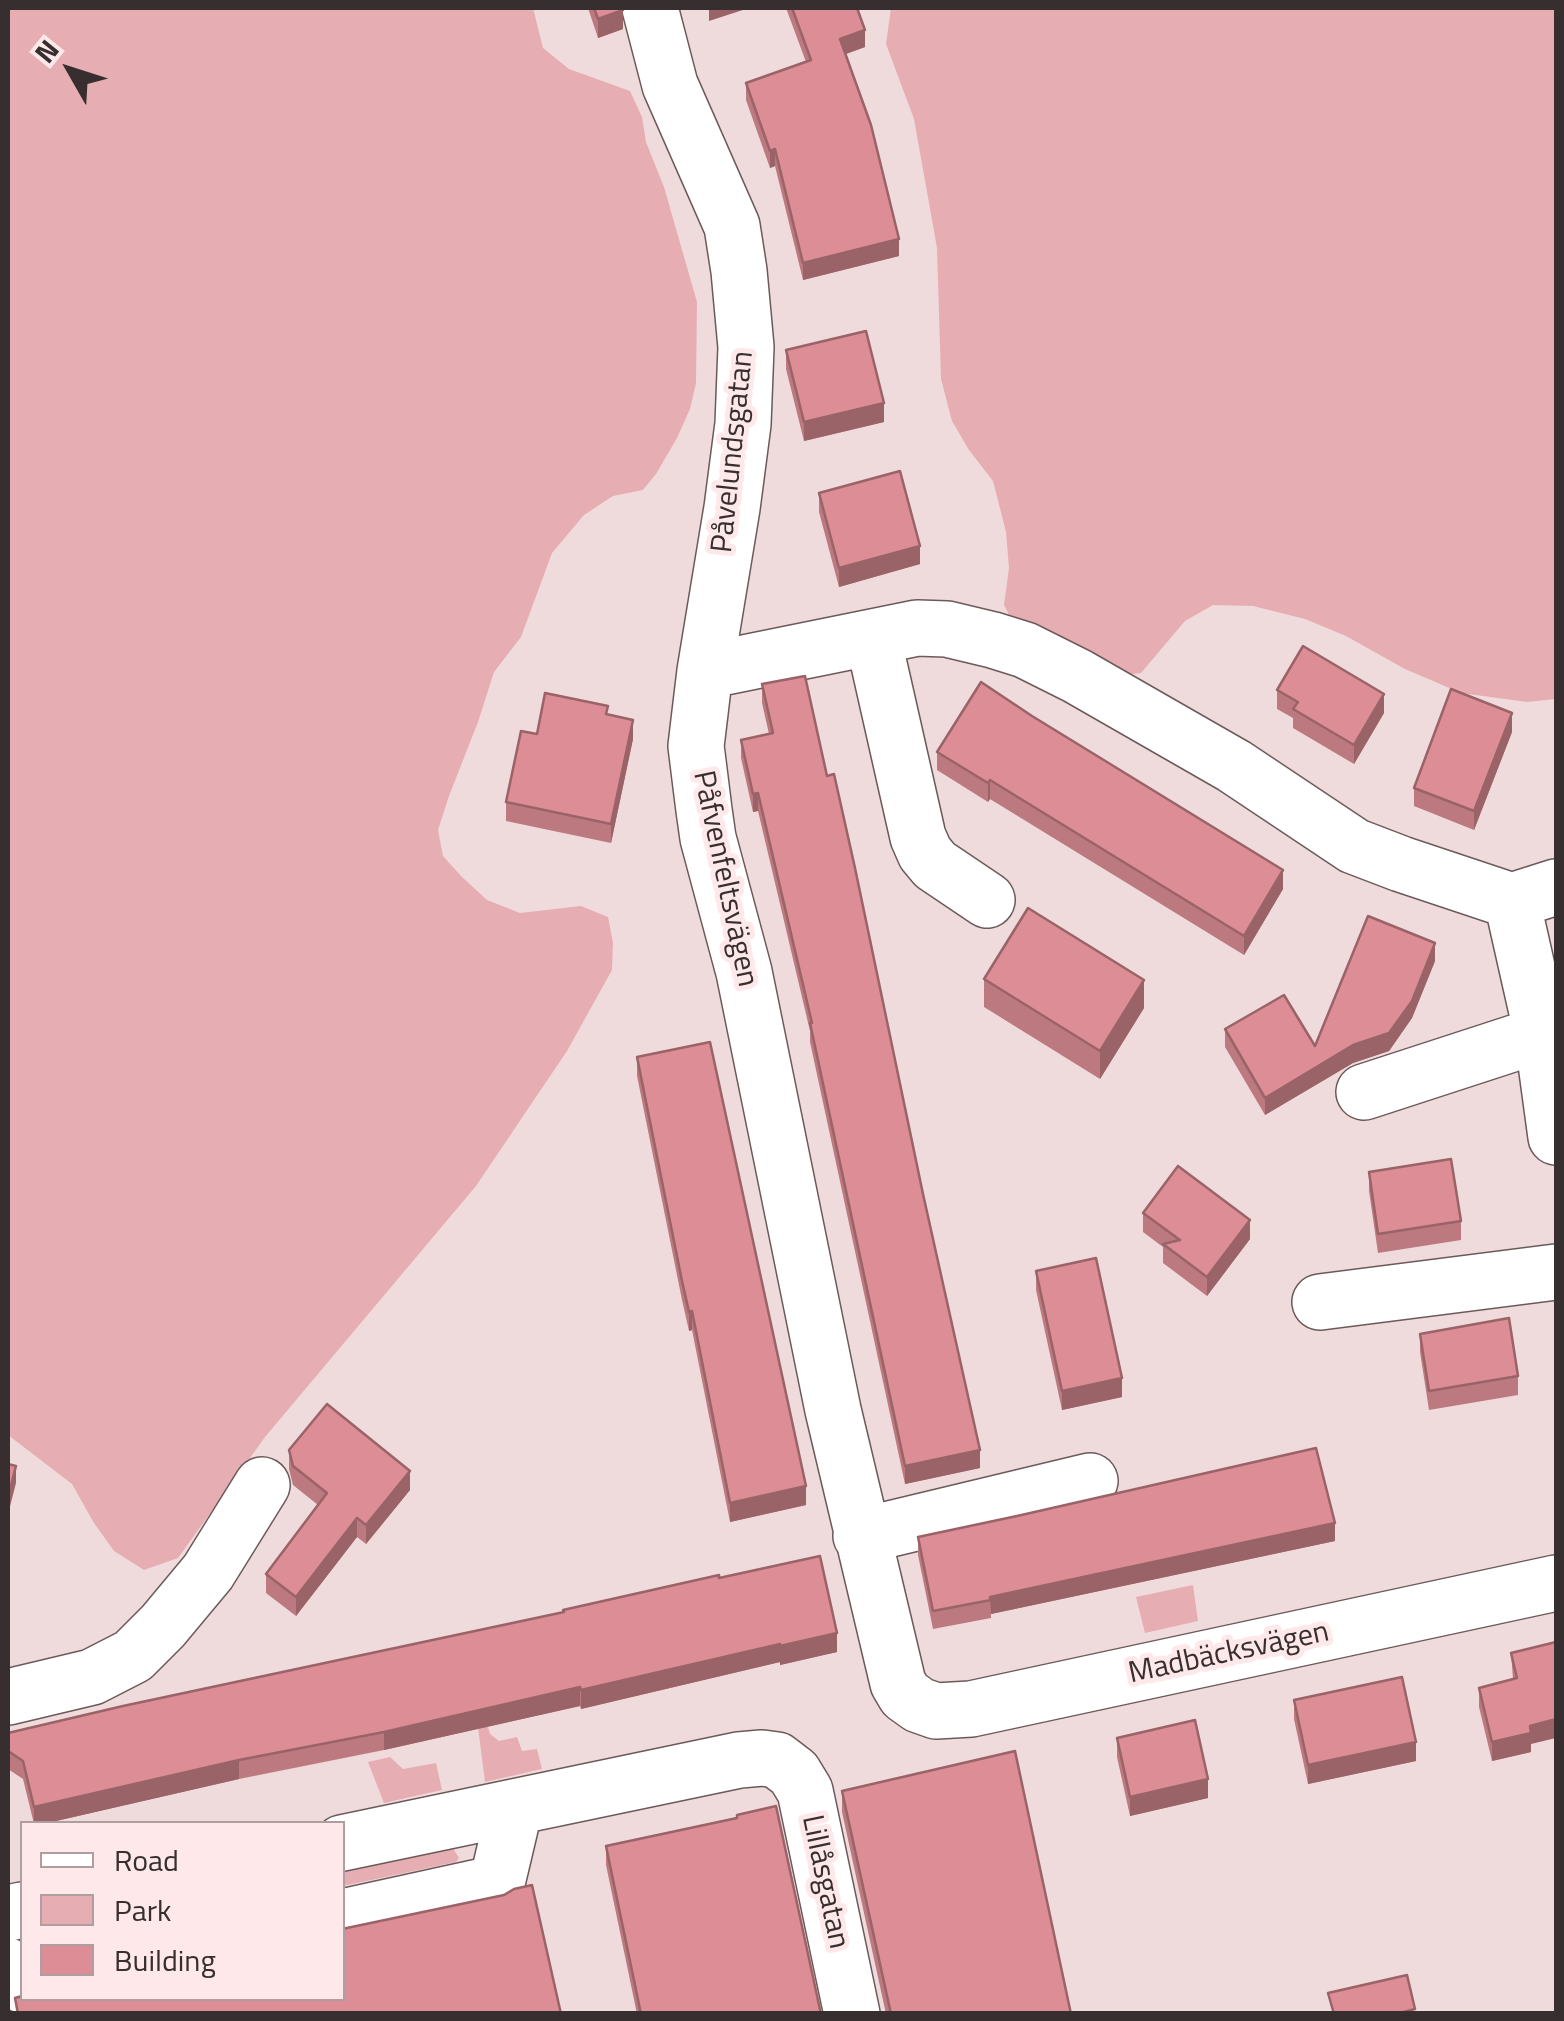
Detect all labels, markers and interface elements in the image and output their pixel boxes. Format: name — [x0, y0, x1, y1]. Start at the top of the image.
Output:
north arrow — [20, 20, 120, 120]
text: N — [23, 30, 69, 72]
street label: Påvelundsgatan — [706, 349, 762, 555]
street label: Påfvenfeltsvägen — [684, 768, 764, 990]
street label: Madbäcksvägen — [1125, 1615, 1333, 1693]
street label: Lillåsgatan — [792, 1812, 856, 1952]
legend — [20, 1821, 345, 2001]
text: Road — [114, 1837, 179, 1883]
text: Park — [114, 1887, 171, 1933]
text: Building — [114, 1937, 216, 1983]

